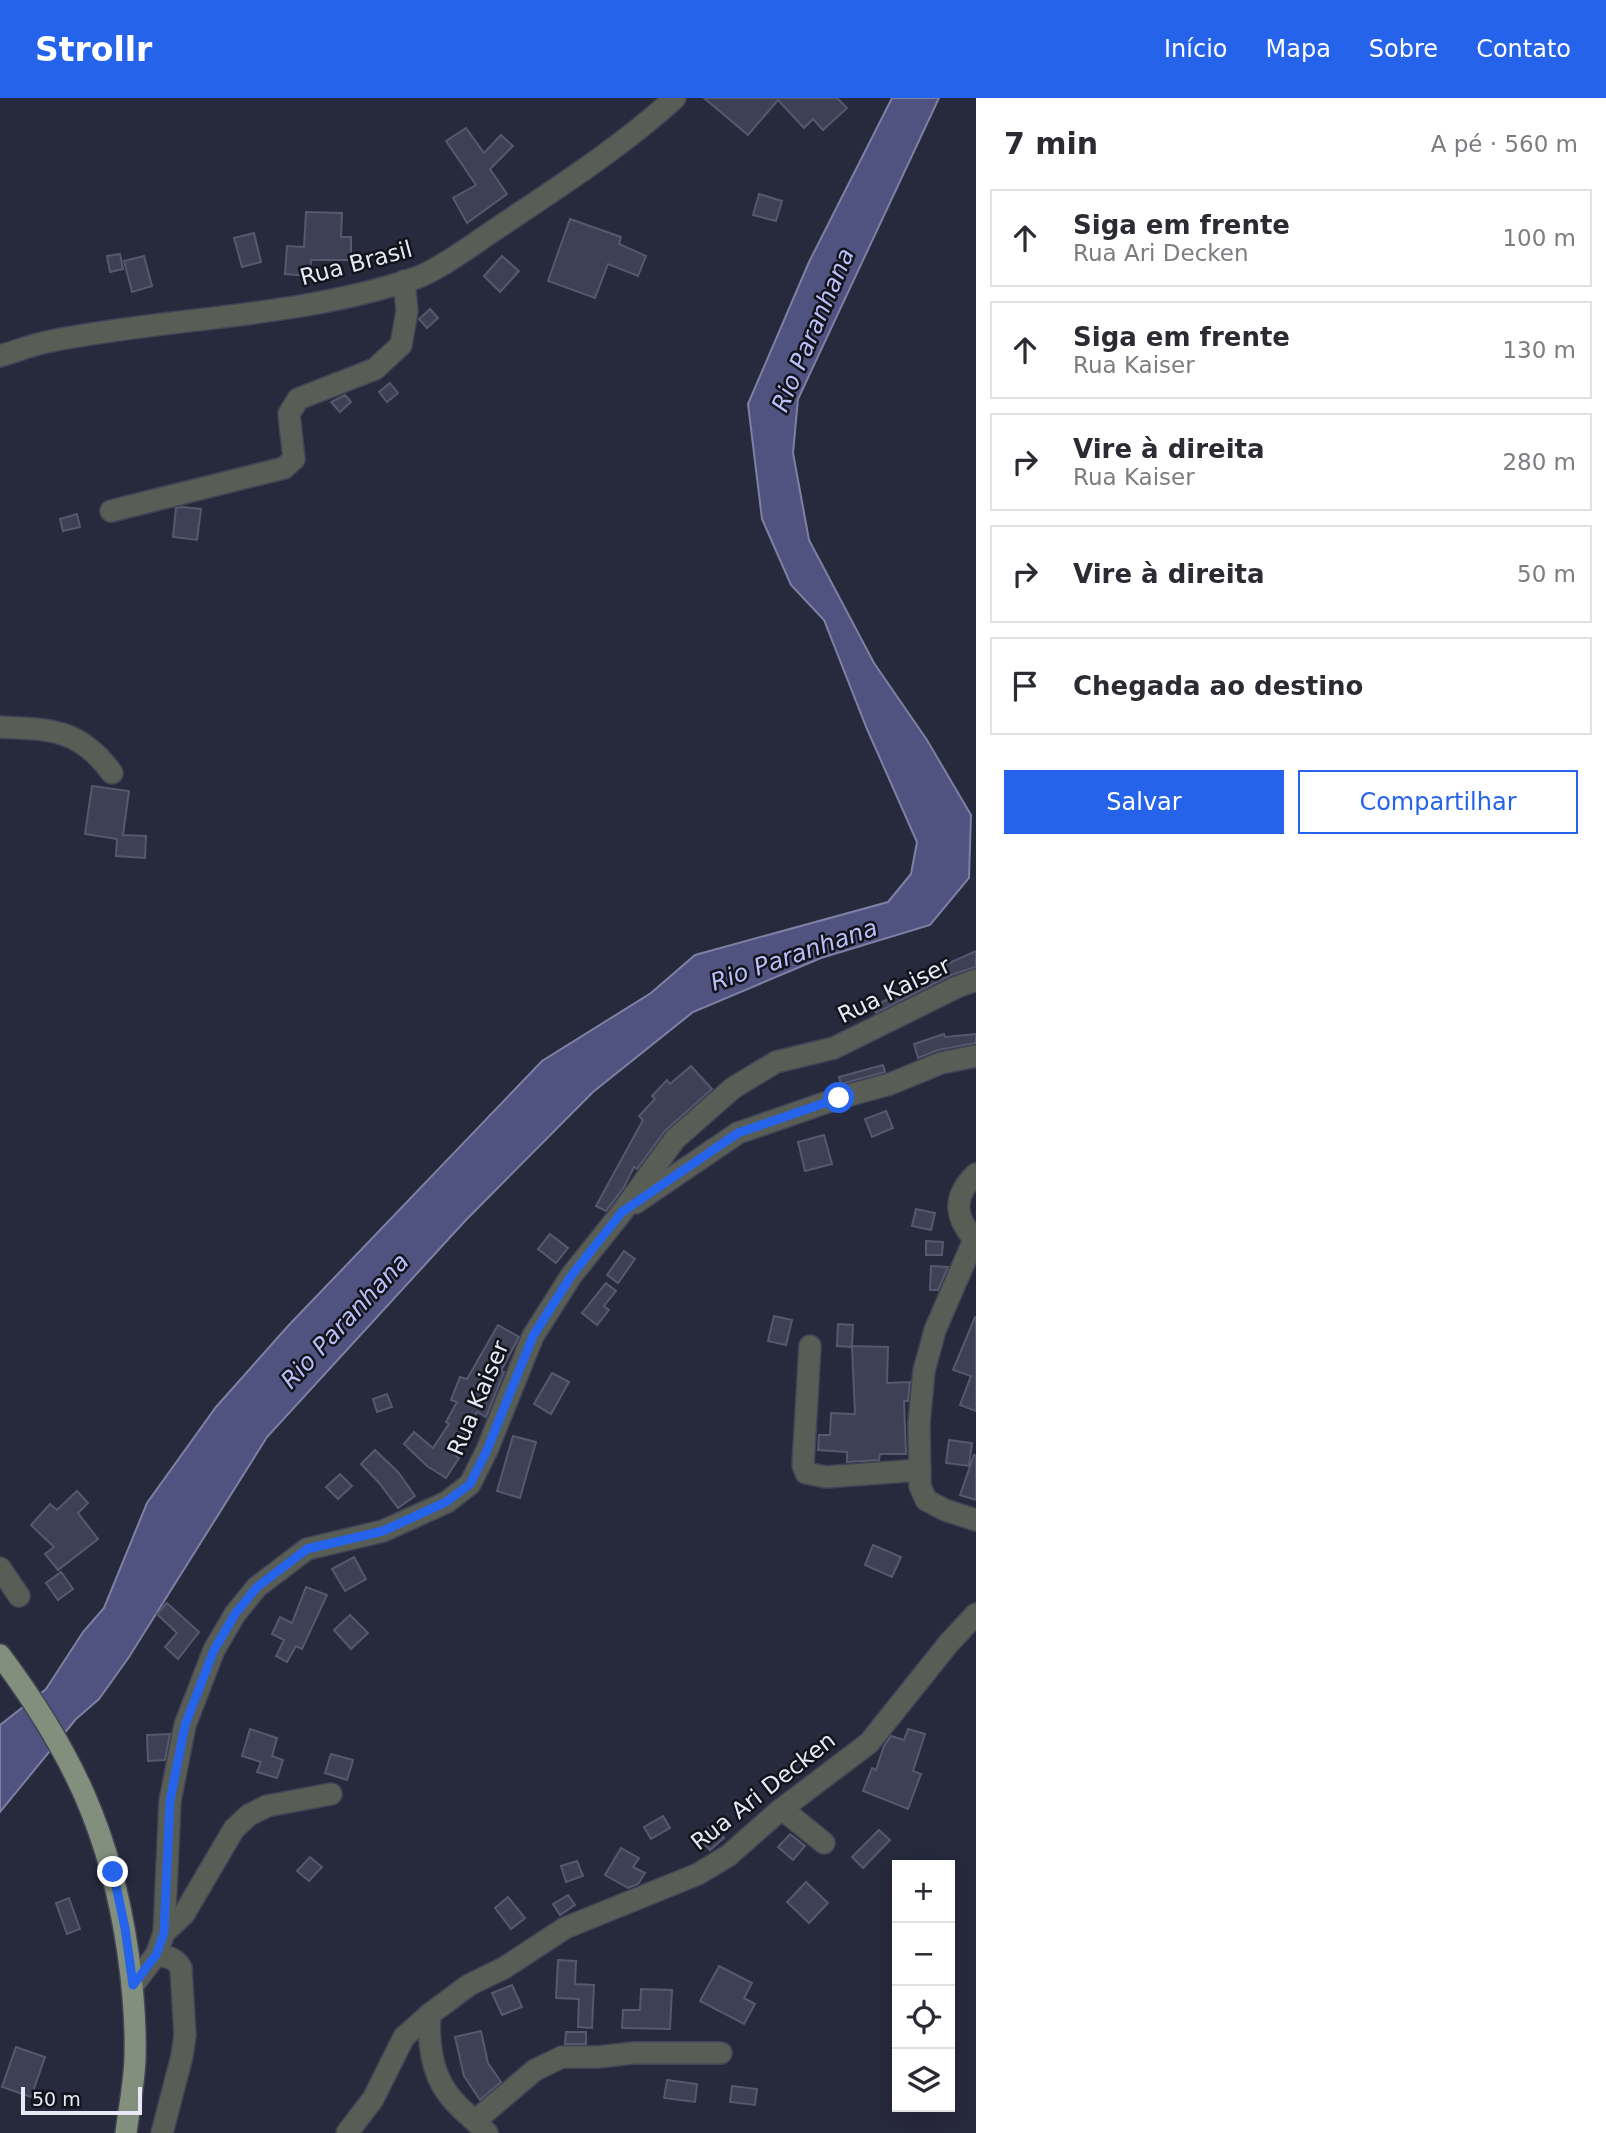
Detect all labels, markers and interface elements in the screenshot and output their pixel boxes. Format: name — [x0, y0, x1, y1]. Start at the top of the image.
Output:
text: Strollr — [35, 30, 152, 69]
text: Início — [1164, 35, 1228, 63]
text: Mapa — [1266, 35, 1331, 63]
text: Sobre — [1369, 35, 1438, 63]
text: Contato — [1476, 35, 1571, 63]
text: 7 min — [1004, 126, 1098, 161]
text: A pé · 560 m — [1431, 131, 1578, 157]
text: Siga em frente — [1073, 210, 1290, 240]
icon: ahead — [1006, 219, 1044, 257]
text: 100 m — [1502, 225, 1576, 251]
street label: Rua Brasil — [297, 236, 415, 290]
text: Rua Ari Decken — [1073, 240, 1249, 266]
water label: Rio Paranhana — [766, 244, 860, 416]
text: Siga em frente — [1073, 322, 1290, 352]
icon: ahead — [1006, 331, 1044, 369]
text: 130 m — [1502, 337, 1576, 363]
text: Rua Kaiser — [1073, 352, 1195, 378]
text: Vire à direita — [1073, 434, 1265, 464]
icon: right — [1006, 443, 1044, 481]
text: 280 m — [1502, 449, 1576, 475]
text: Rua Kaiser — [1073, 464, 1195, 490]
icon: right — [1006, 555, 1044, 593]
text: Vire à direita — [1073, 559, 1265, 589]
text: 50 m — [1517, 561, 1576, 587]
icon: arrive — [1006, 667, 1044, 705]
text: Chegada ao destino — [1073, 671, 1363, 701]
button: Salvar — [1004, 770, 1284, 834]
button: Compartilhar — [1298, 770, 1578, 834]
water label: Rio Paranhana — [707, 913, 881, 997]
street label: Rua Kaiser — [834, 951, 955, 1028]
route start — [823, 1082, 854, 1113]
water label: Rio Paranhana — [275, 1248, 415, 1394]
street label: Rua Kaiser — [442, 1336, 514, 1459]
street label: Rua Ari Decken — [686, 1727, 840, 1855]
route end — [97, 1856, 128, 1887]
map controls — [892, 1860, 955, 2112]
button: + — [892, 1860, 955, 1923]
button: − — [892, 1923, 955, 1986]
button: locate — [892, 1986, 955, 2049]
button: layers — [892, 2049, 955, 2112]
scale bar — [21, 2084, 142, 2116]
text: 50 m — [32, 2088, 81, 2110]

